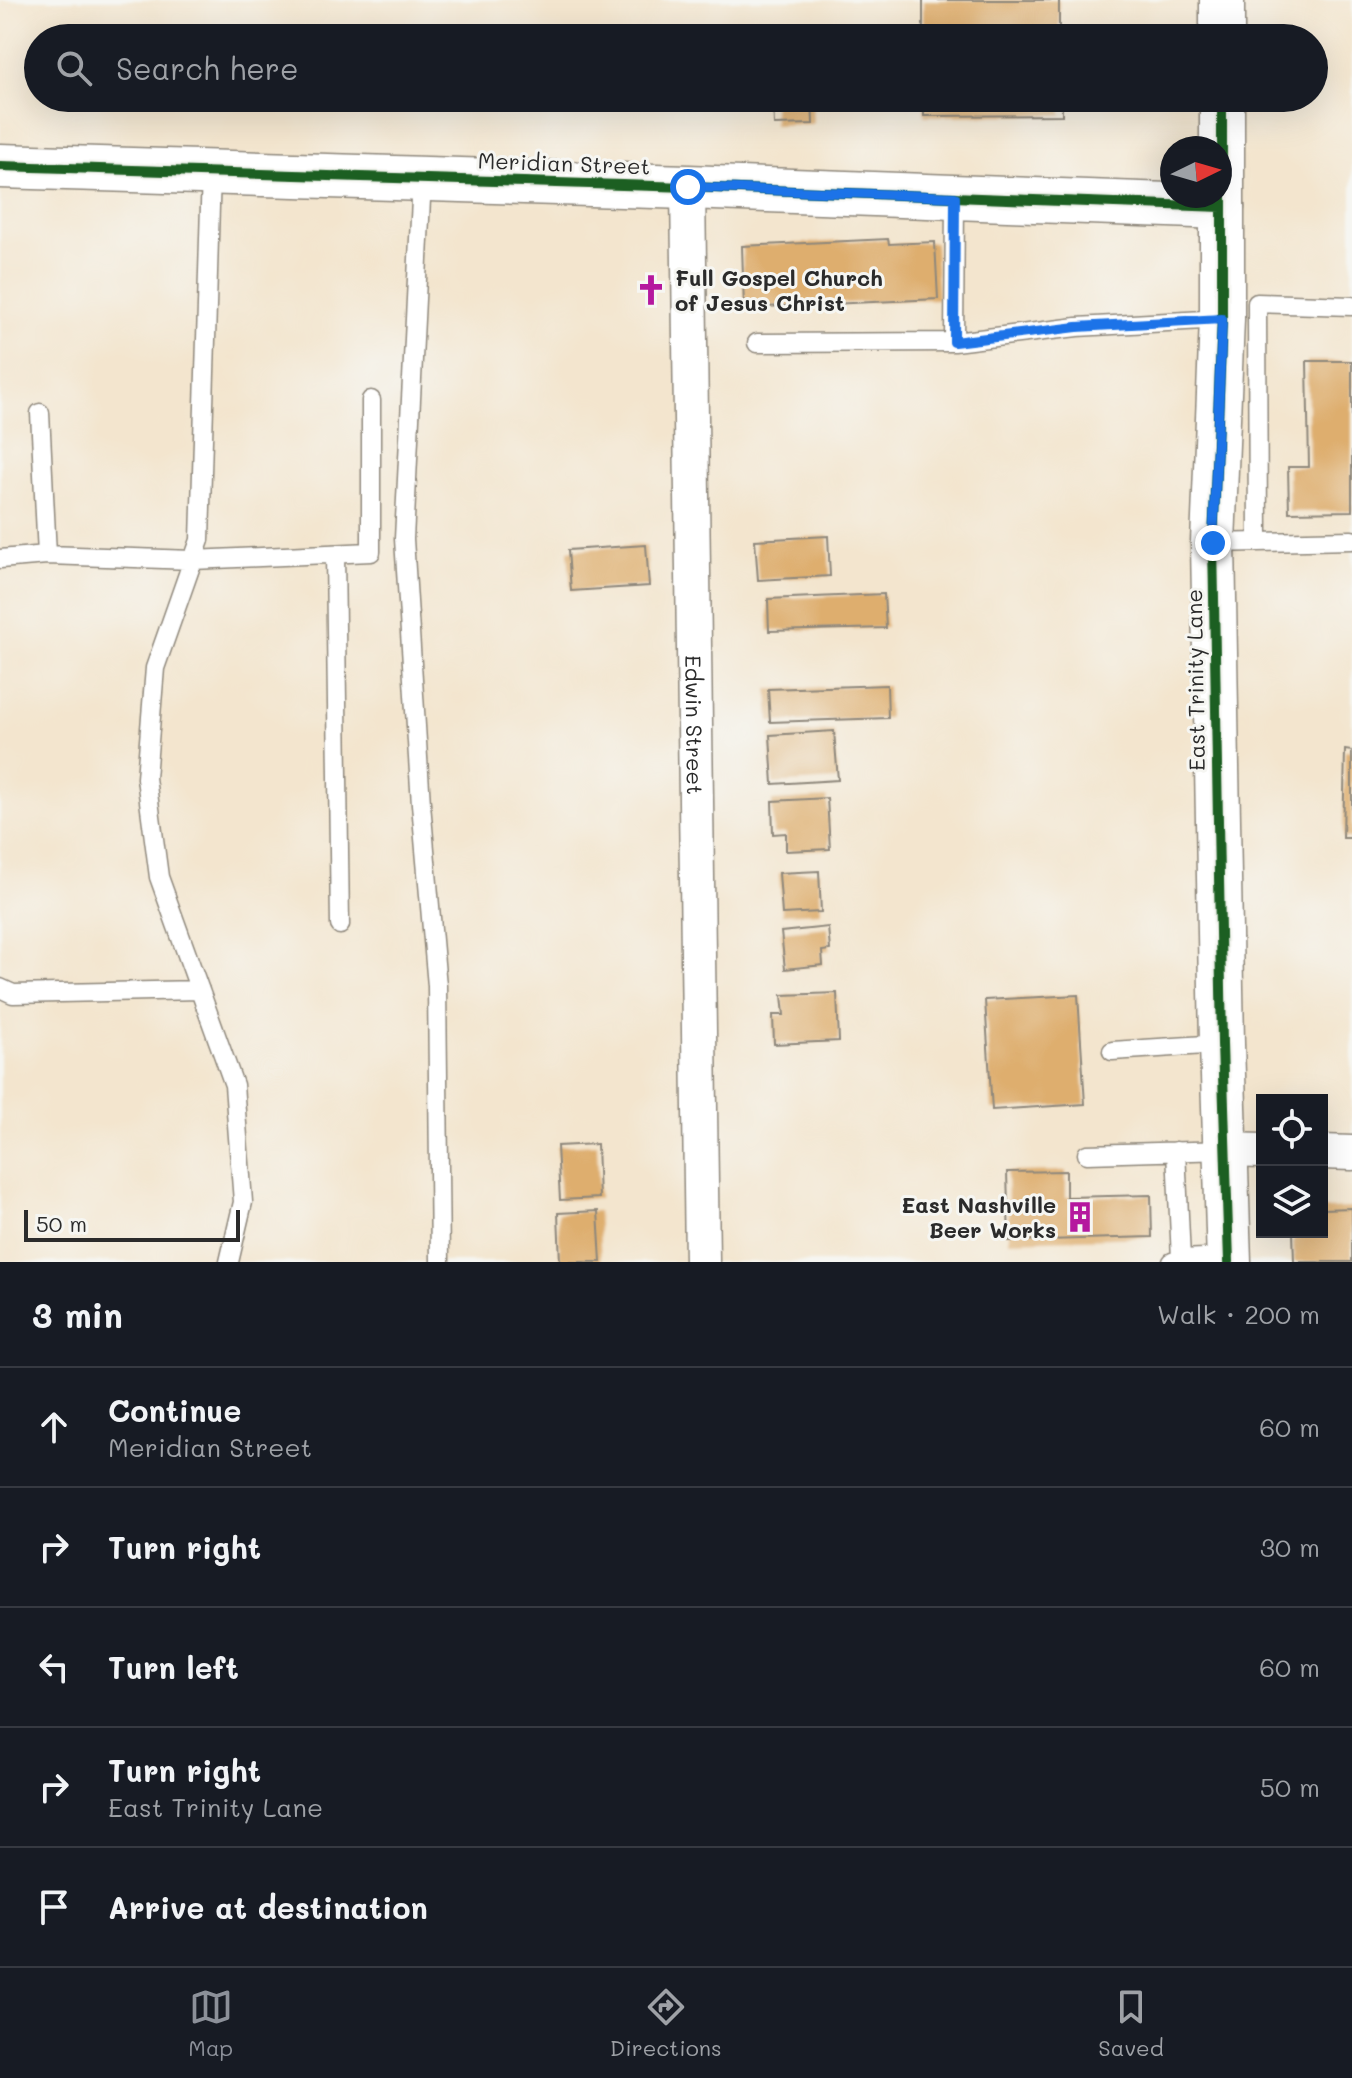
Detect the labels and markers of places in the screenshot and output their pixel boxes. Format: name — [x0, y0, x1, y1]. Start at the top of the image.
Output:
place label: Full Gospel Church of Jesus Christ — [675, 263, 883, 317]
church icon: Full Gospel Church of Jesus Christ — [634, 273, 668, 307]
place label: East Nashville Beer Works — [901, 1190, 1056, 1244]
building icon: East Nashville Beer Works — [1063, 1200, 1097, 1234]

